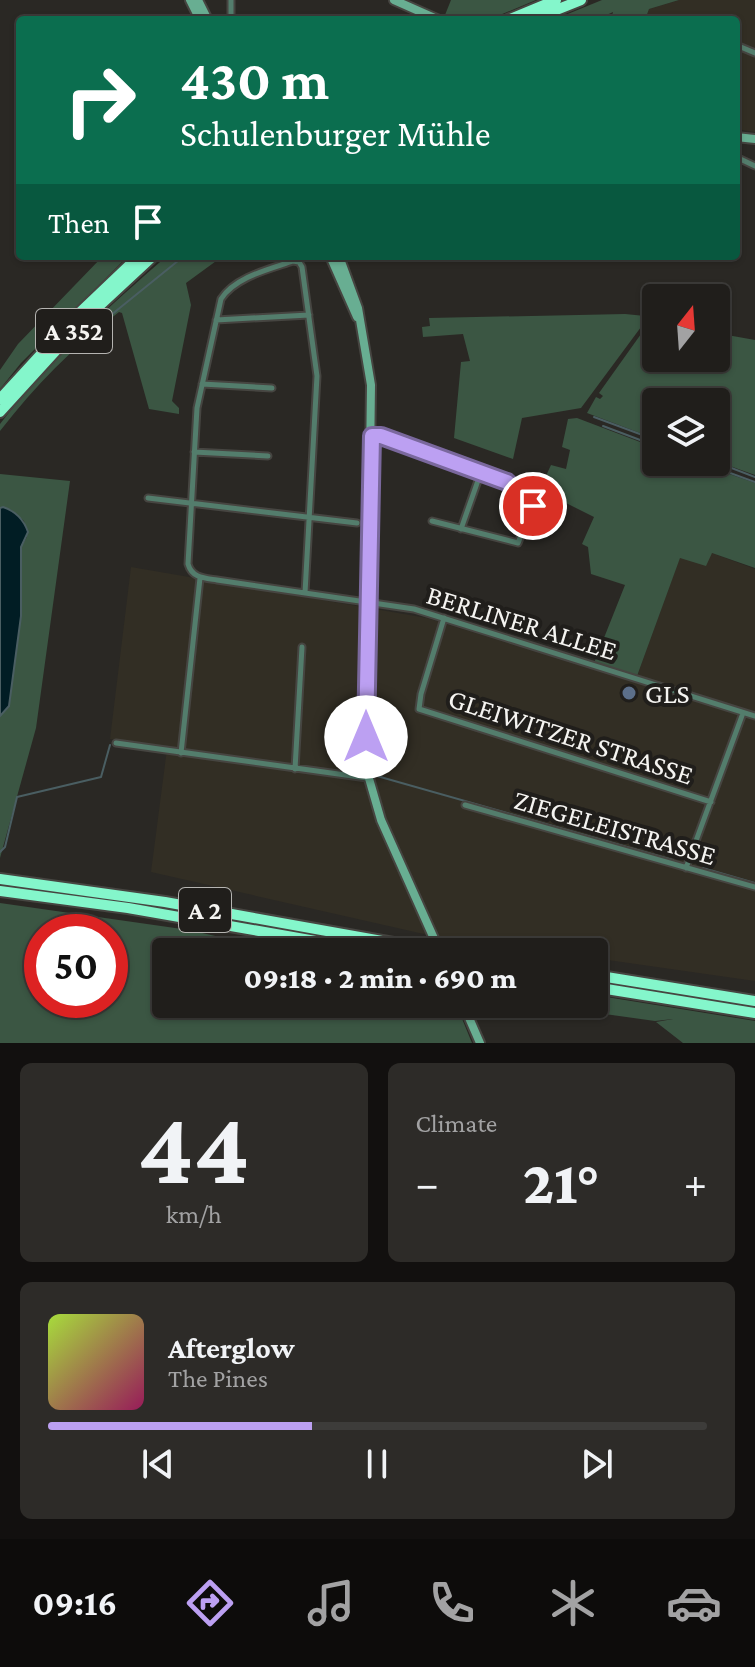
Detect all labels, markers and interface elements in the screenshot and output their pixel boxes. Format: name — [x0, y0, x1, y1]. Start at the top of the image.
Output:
icon: right — [48, 48, 152, 152]
text: 430 m — [180, 49, 329, 111]
text: Schulenburger Mühle — [180, 114, 491, 154]
icon: arrive — [126, 200, 170, 244]
text: Then — [48, 206, 110, 239]
north arrow — [642, 284, 730, 372]
map controls — [642, 284, 730, 476]
road number: A 352 — [36, 309, 112, 353]
button: layers — [642, 388, 730, 476]
pin — [499, 472, 567, 540]
icon: arrive — [511, 484, 555, 528]
street label: BERLINER ALLEE — [423, 579, 621, 666]
place label: GLS — [645, 678, 690, 709]
street label: GLEIWITZER STRASSE — [445, 682, 697, 791]
marker: GLS — [620, 684, 638, 702]
position arrow — [324, 695, 408, 779]
street label: ZIEGELEISTRASSE — [510, 784, 719, 871]
road number: A 2 — [179, 888, 231, 932]
speed limit sign: 50 — [24, 914, 128, 1018]
text: 09:18 · 2 min · 690 m — [243, 961, 517, 994]
text: 44 — [138, 1090, 250, 1205]
text: Climate — [416, 1109, 497, 1138]
text: 21° — [523, 1149, 600, 1216]
text: − — [416, 1159, 439, 1207]
text: + — [684, 1159, 707, 1207]
text: km/h — [166, 1200, 222, 1229]
text: Afterglow — [168, 1331, 295, 1364]
text: The Pines — [168, 1364, 268, 1393]
icon: previous — [136, 1442, 180, 1486]
icon: pause — [355, 1442, 399, 1486]
icon: next — [575, 1442, 619, 1486]
icon: directions — [182, 1575, 238, 1631]
icon: music — [303, 1575, 359, 1631]
icon: phone — [424, 1575, 480, 1631]
icon: climate — [545, 1575, 601, 1631]
icon: car — [666, 1575, 722, 1631]
text: 09:16 — [33, 1583, 117, 1623]

